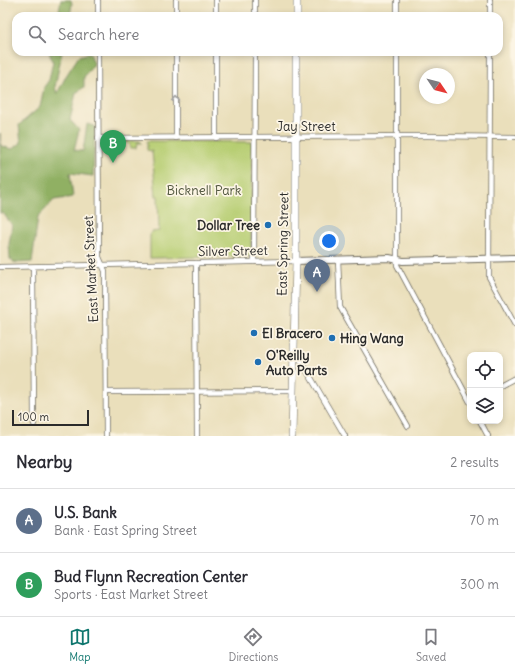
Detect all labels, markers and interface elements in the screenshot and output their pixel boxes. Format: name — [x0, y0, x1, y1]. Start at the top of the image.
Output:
search box — [12, 12, 503, 56]
icon: search — [26, 23, 48, 45]
text: Search here — [58, 25, 139, 44]
north arrow — [419, 68, 455, 104]
one-way arrow — [172, 96, 180, 102]
street label: Jay Street — [276, 118, 336, 135]
pin: B — [100, 130, 126, 163]
park label: Bicknell Park — [167, 182, 242, 199]
street label: East Spring Street — [274, 191, 292, 296]
street label: East Market Street — [80, 214, 102, 323]
place label: Dollar Tree — [197, 217, 260, 234]
marker: Dollar Tree — [263, 220, 273, 230]
your location — [319, 231, 339, 251]
street label: Silver Street — [198, 242, 268, 260]
pin: A — [304, 259, 330, 292]
place label: El Bracero — [262, 325, 323, 342]
marker: El Bracero — [249, 328, 259, 338]
place label: Hing Wang — [340, 330, 404, 347]
marker: Hing Wang — [327, 333, 337, 343]
place label: O'Reilly Auto Parts — [266, 347, 327, 379]
map controls — [467, 352, 503, 424]
button: locate — [467, 352, 503, 388]
marker: O'Reilly Auto Parts — [253, 357, 263, 367]
button: layers — [467, 388, 503, 424]
scale bar — [12, 408, 89, 427]
text: 100 m — [18, 410, 49, 424]
text: Nearby — [16, 451, 72, 473]
text: 2 results — [450, 454, 499, 471]
text: U.S. Bank — [54, 503, 117, 522]
text: A — [25, 512, 33, 529]
text: 70 m — [470, 512, 499, 529]
text: Bank · East Spring Street — [54, 522, 197, 539]
text: Bud Flynn Recreation Center — [54, 567, 248, 586]
text: B — [25, 576, 33, 593]
text: 300 m — [460, 576, 499, 593]
text: Sports · East Market Street — [54, 586, 208, 603]
tab: Map — [69, 626, 91, 664]
tab: Directions — [229, 626, 278, 664]
tab: Saved — [416, 626, 446, 664]

